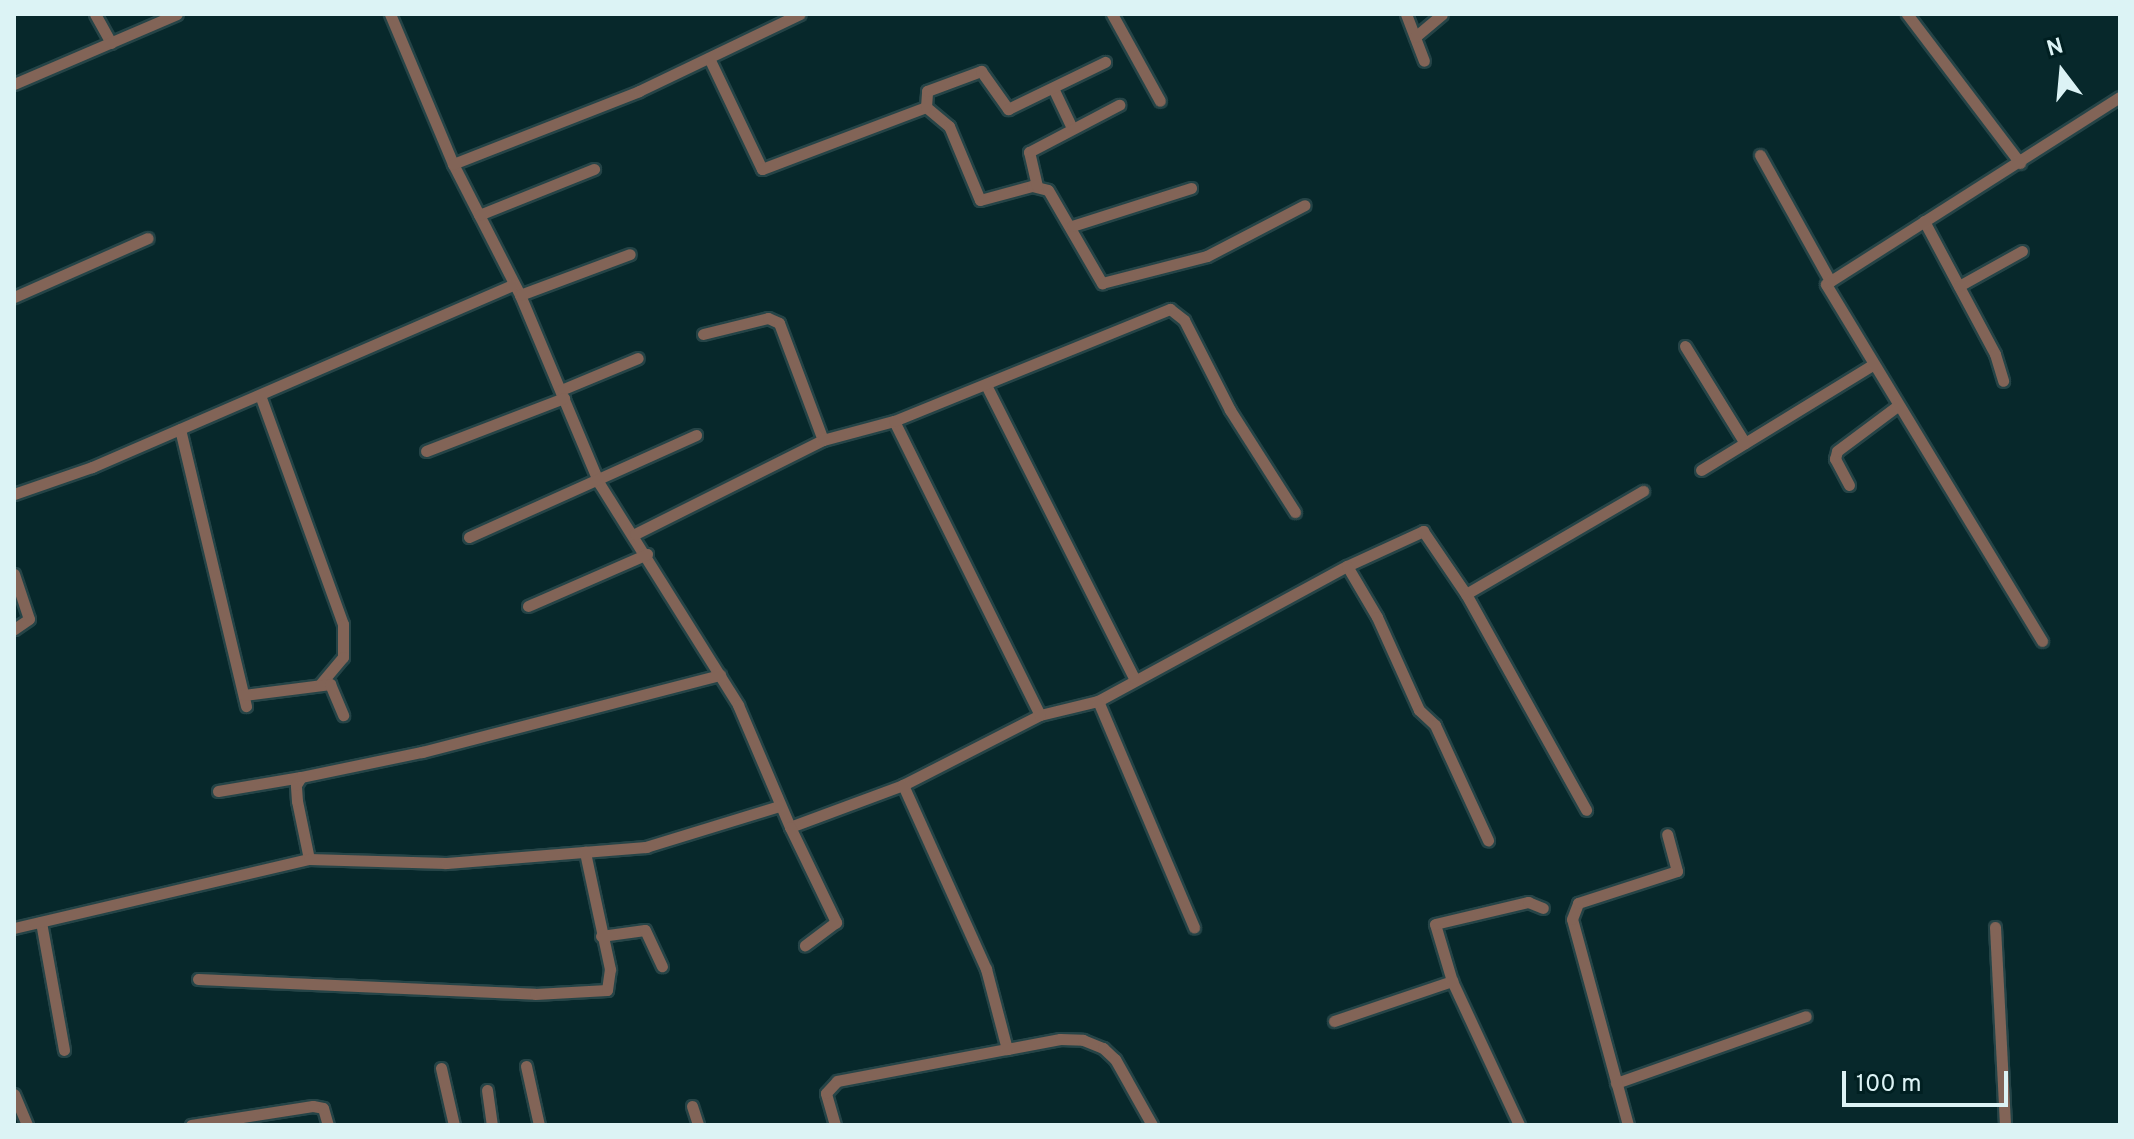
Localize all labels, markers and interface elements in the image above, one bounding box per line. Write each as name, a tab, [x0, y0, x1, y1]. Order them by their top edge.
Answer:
north arrow	[2022, 32, 2102, 112]
text: N	[2044, 33, 2067, 64]
scale bar	[1846, 1055, 2012, 1105]
text: 100 m	[1856, 1070, 1922, 1100]

